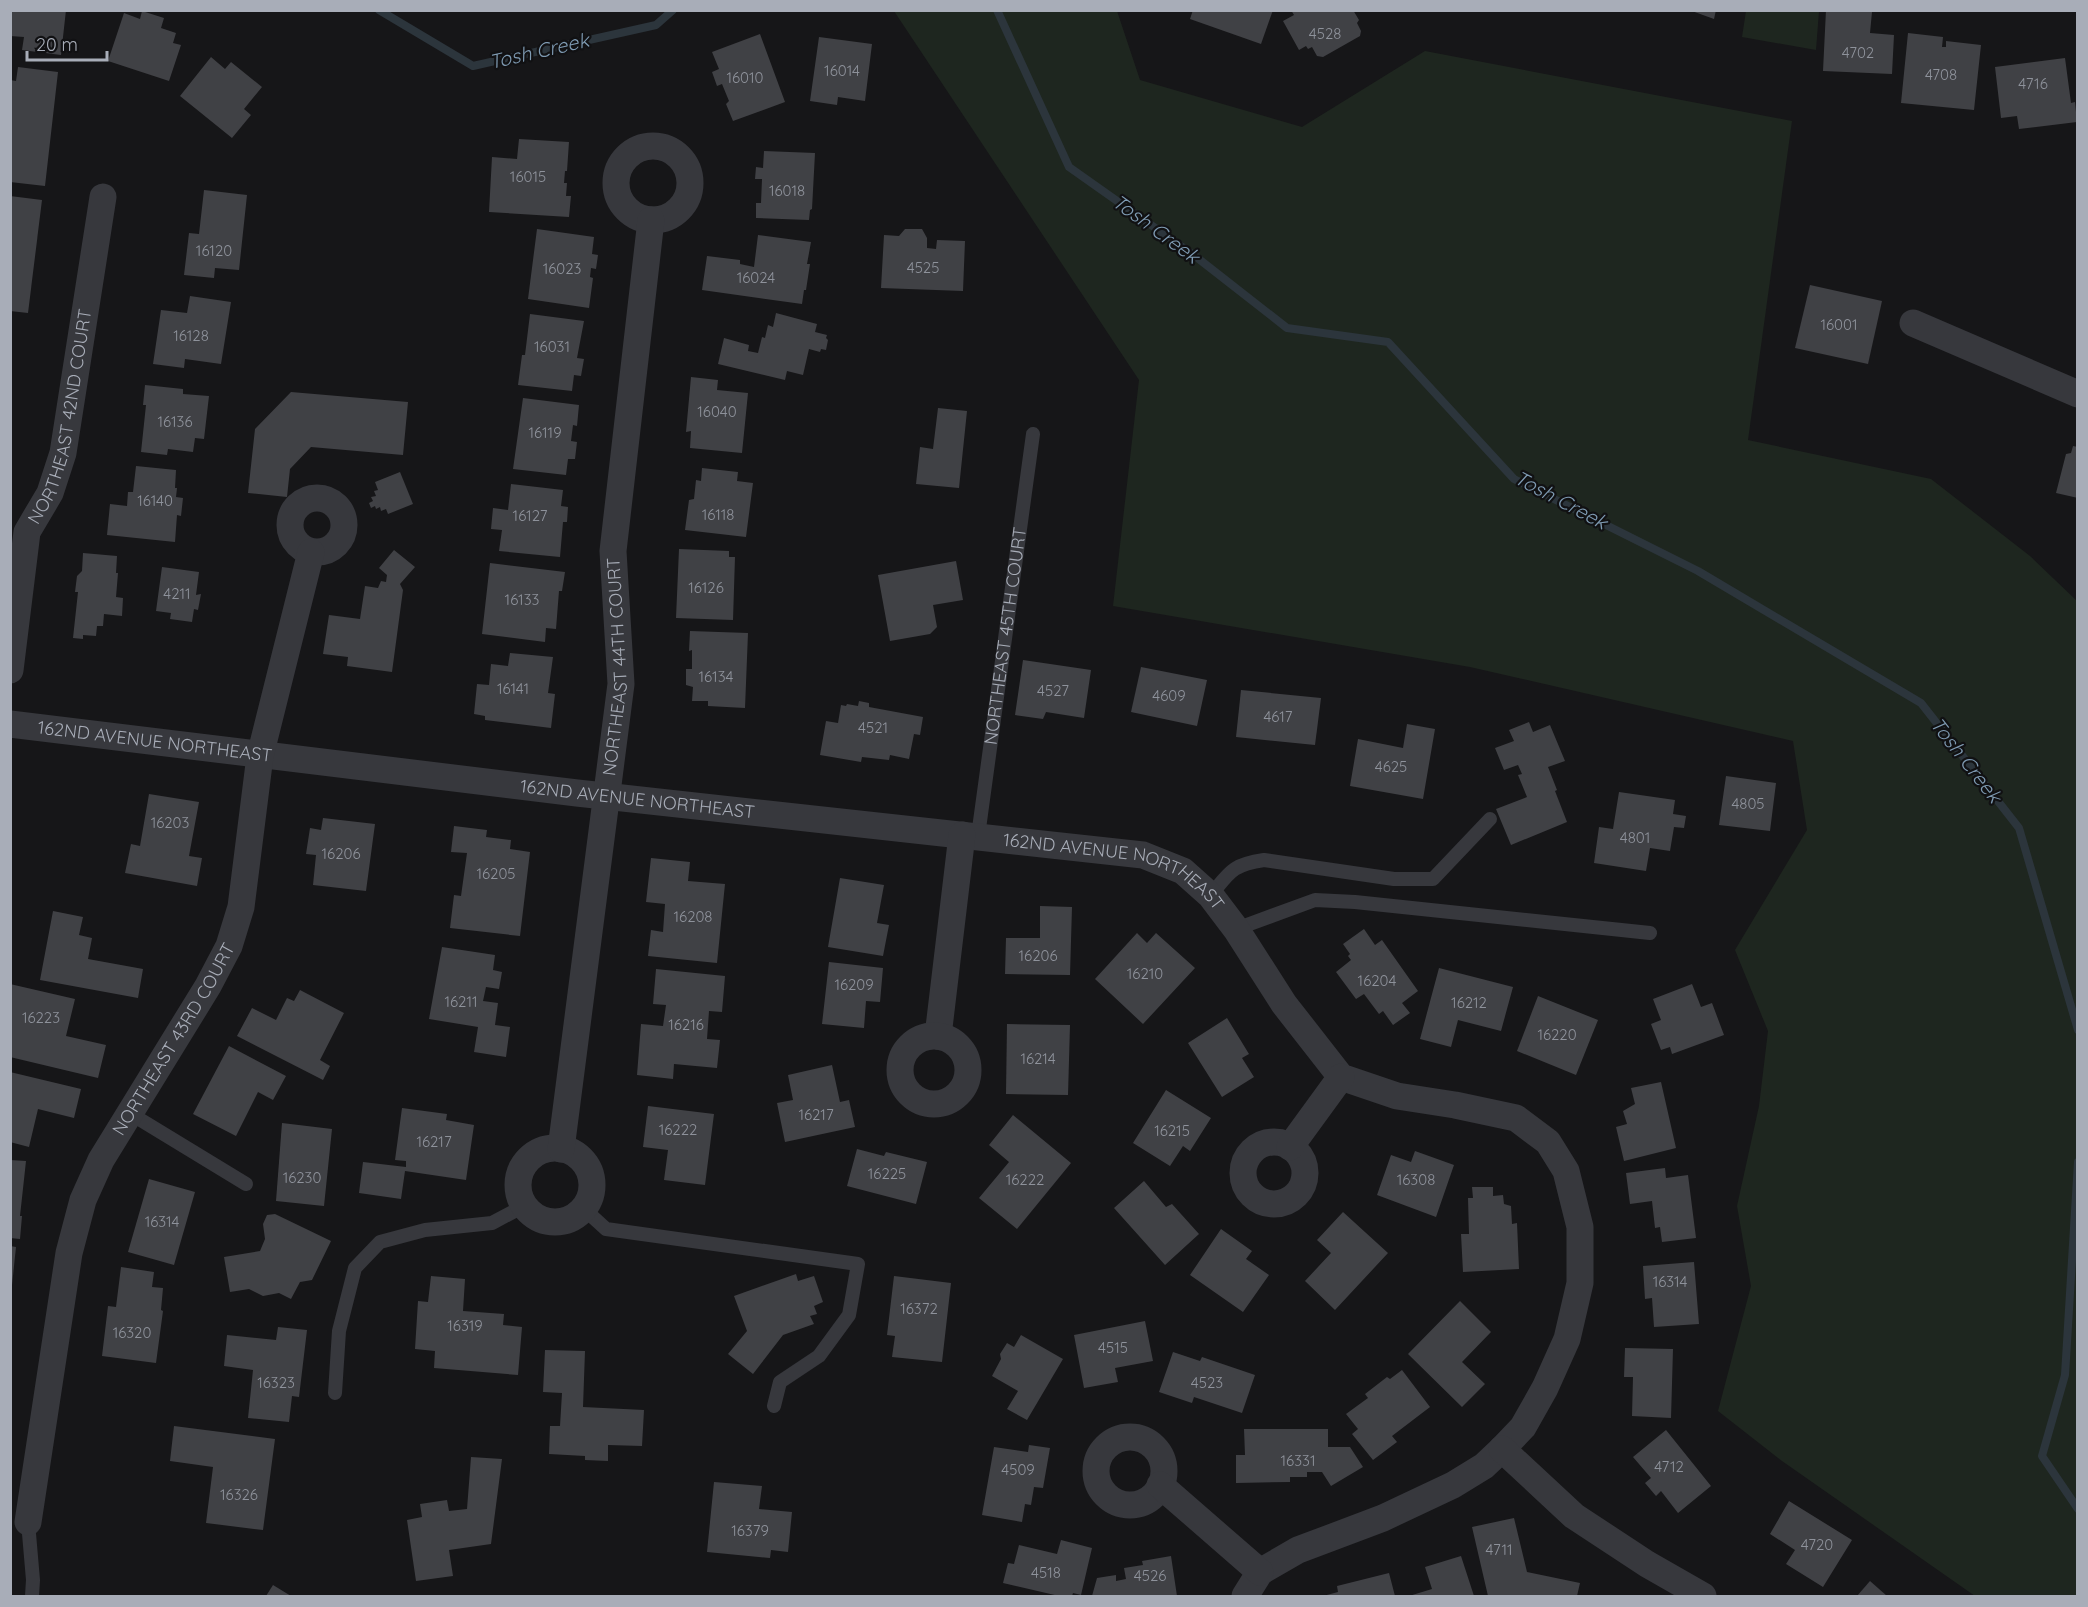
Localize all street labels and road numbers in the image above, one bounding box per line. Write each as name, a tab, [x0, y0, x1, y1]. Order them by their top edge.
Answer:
street label: NORTHEAST 42ND COURT	[22, 307, 96, 528]
street label: NORTHEAST 45TH COURT	[979, 525, 1031, 746]
street label: NORTHEAST 44TH COURT	[597, 557, 632, 777]
street label: 162ND AVENUE NORTHEAST	[36, 715, 274, 767]
street label: 162ND AVENUE NORTHEAST	[519, 774, 756, 823]
street label: 162ND AVENUE NORTHEAST	[1002, 828, 1230, 915]
street label: NORTHEAST 43RD COURT	[107, 939, 240, 1139]

